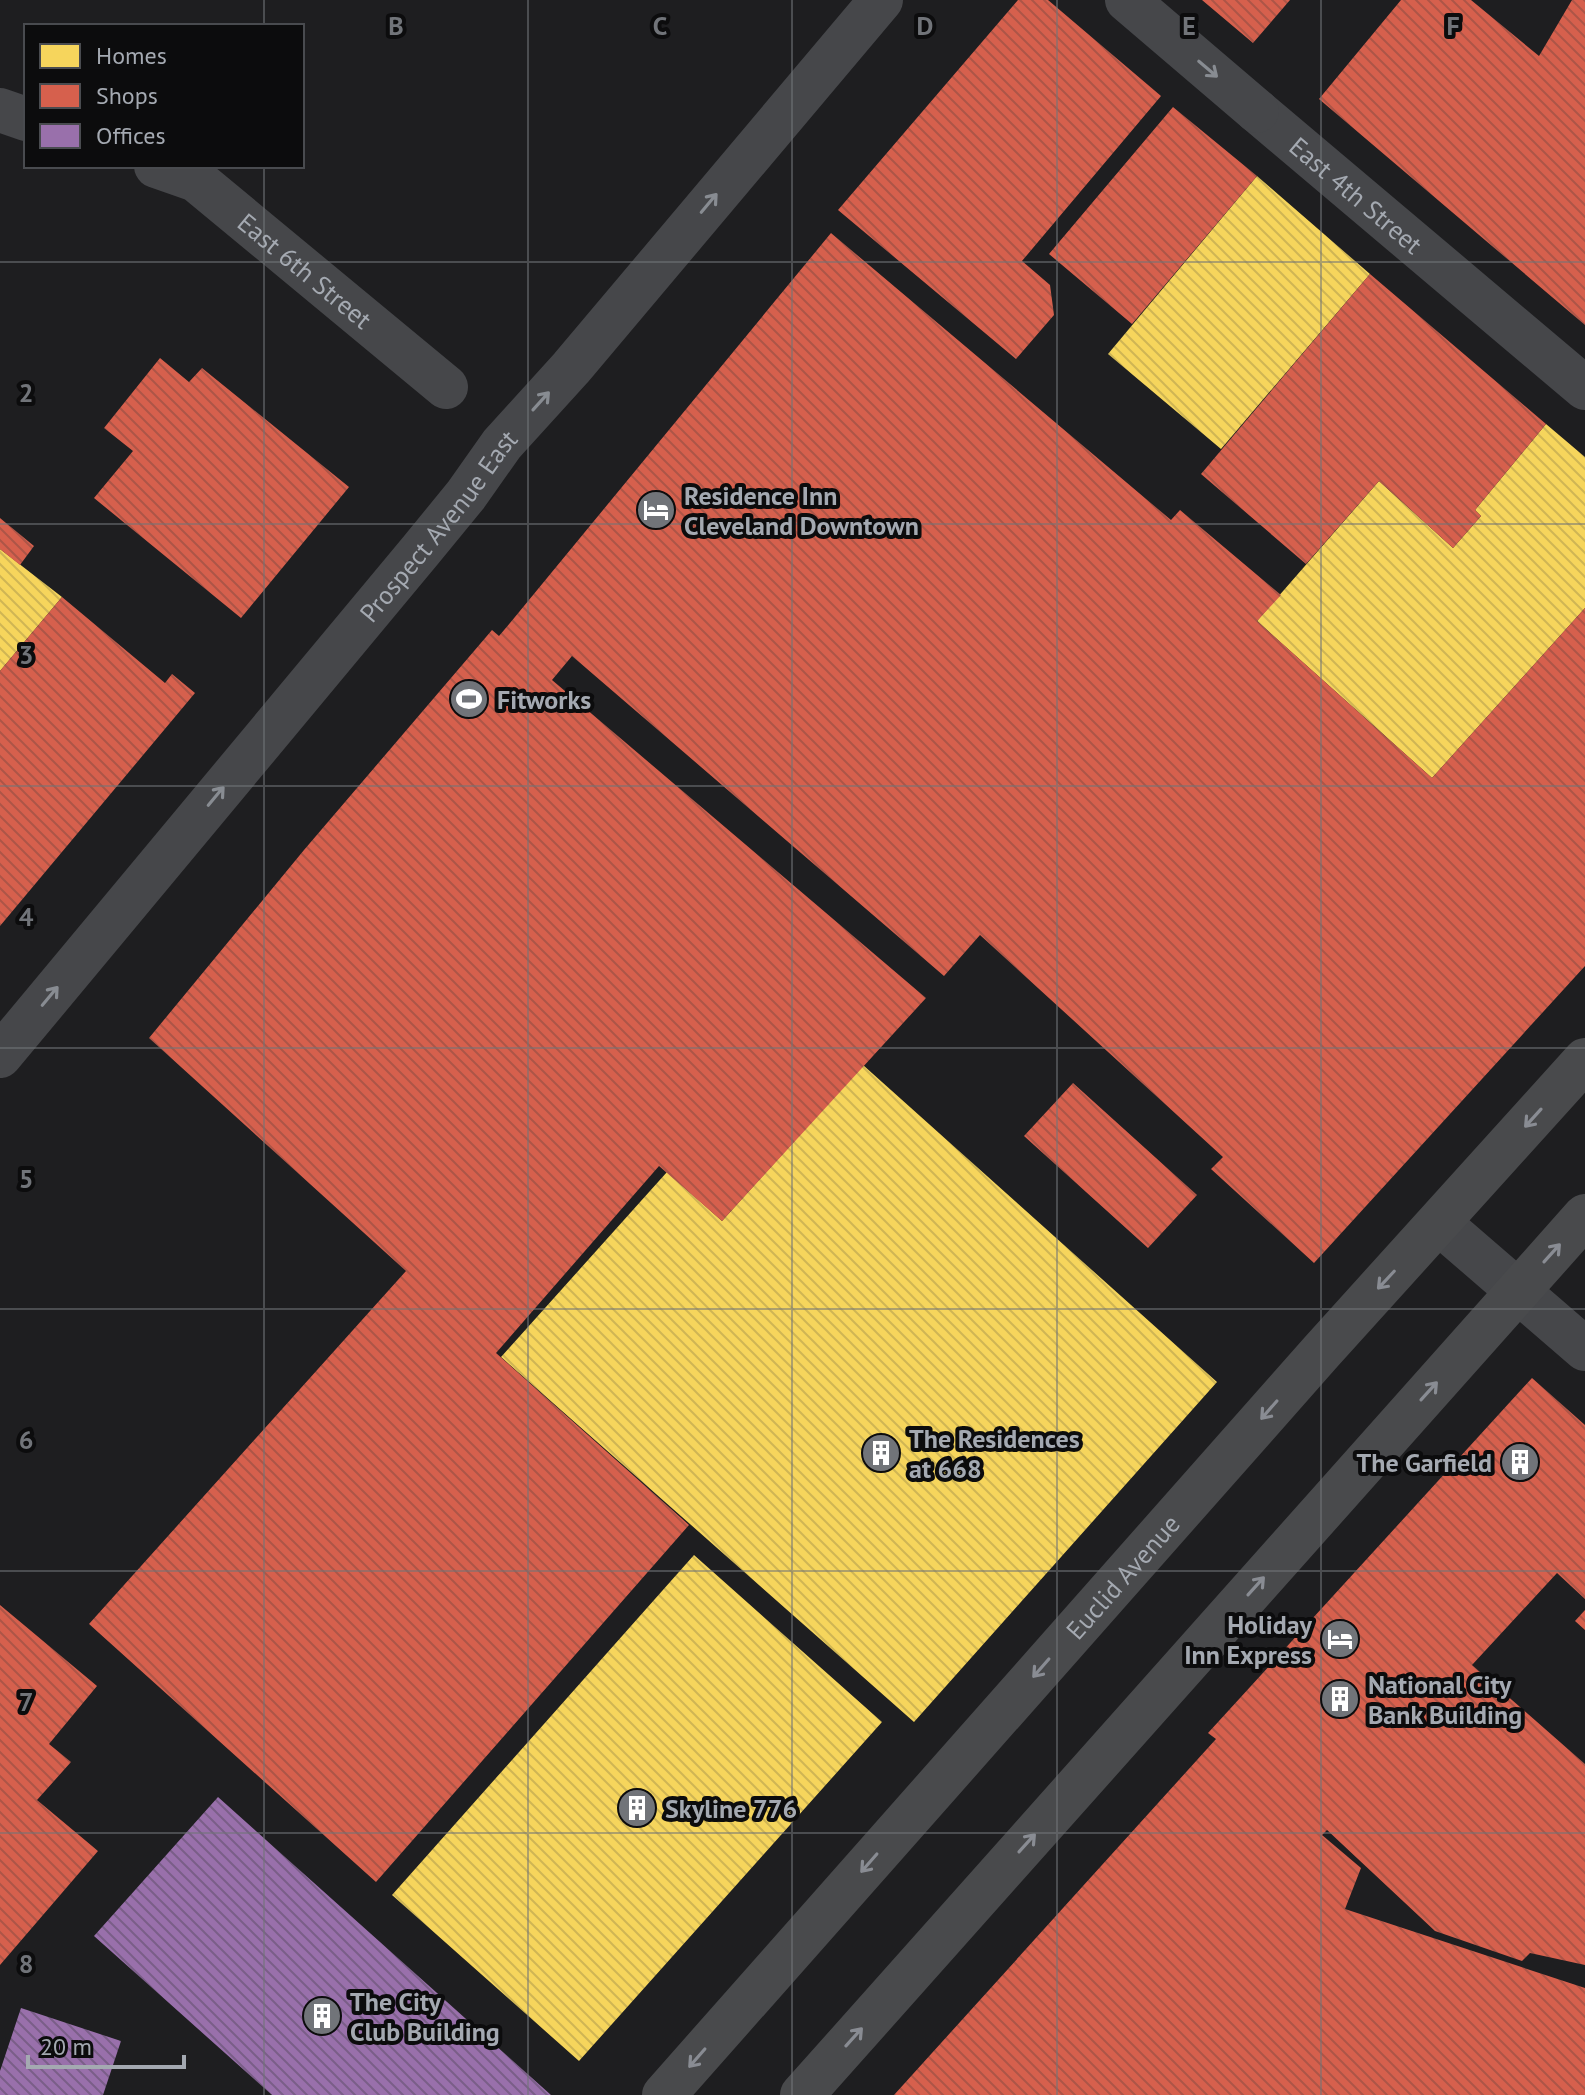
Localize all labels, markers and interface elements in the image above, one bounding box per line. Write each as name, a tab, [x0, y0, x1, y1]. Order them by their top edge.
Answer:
text: B	[388, 9, 404, 42]
text: C	[653, 9, 667, 42]
text: D	[917, 9, 933, 42]
text: E	[1182, 9, 1196, 42]
text: F	[1446, 9, 1460, 42]
legend	[24, 24, 304, 168]
text: Homes	[96, 40, 167, 71]
one-way arrow	[1198, 60, 1218, 78]
text: Shops	[96, 80, 158, 111]
text: Offices	[96, 120, 166, 151]
street label: East 4th Street	[1283, 129, 1430, 261]
one-way arrow	[700, 193, 718, 214]
street label: East 6th Street	[231, 205, 379, 336]
text: 2	[19, 376, 33, 409]
one-way arrow	[531, 391, 550, 412]
street label: Prospect Avenue East	[352, 422, 524, 628]
place label: Residence Inn Cleveland Downtown	[684, 479, 919, 542]
hotel icon: Residence Inn Cleveland Downtown	[635, 489, 677, 531]
text: 3	[19, 638, 33, 671]
sports icon: Fitworks	[448, 678, 490, 720]
place label: Fitworks	[497, 683, 591, 716]
one-way arrow	[207, 786, 225, 807]
text: 4	[19, 900, 34, 933]
one-way arrow	[41, 986, 59, 1007]
one-way arrow	[1524, 1107, 1543, 1128]
text: 5	[19, 1162, 33, 1195]
one-way arrow	[1542, 1244, 1560, 1264]
one-way arrow	[1378, 1270, 1396, 1290]
one-way arrow	[1419, 1382, 1437, 1402]
one-way arrow	[1260, 1400, 1278, 1420]
place label: The Residences at 668	[909, 1422, 1080, 1485]
text: 6	[19, 1423, 33, 1456]
building icon: The Residences at 668	[860, 1432, 902, 1474]
building icon: The Garfield	[1499, 1441, 1541, 1483]
place label: The Garfield	[1357, 1446, 1492, 1479]
street label: Euclid Avenue	[1058, 1507, 1186, 1646]
one-way arrow	[1246, 1576, 1264, 1596]
place label: Holiday Inn Express	[1184, 1608, 1313, 1671]
hotel icon: Holiday Inn Express	[1319, 1618, 1361, 1660]
one-way arrow	[1033, 1658, 1051, 1678]
place label: National City Bank Building	[1368, 1668, 1522, 1731]
building icon: National City Bank Building	[1319, 1678, 1361, 1720]
text: 7	[19, 1685, 33, 1718]
building icon: Skyline 776	[616, 1787, 658, 1829]
place label: Skyline 776	[665, 1792, 797, 1825]
one-way arrow	[1018, 1833, 1036, 1853]
one-way arrow	[860, 1852, 878, 1872]
text: 8	[19, 1947, 33, 1980]
place label: The City Club Building	[350, 1985, 500, 2048]
building icon: The City Club Building	[301, 1995, 343, 2037]
scale bar	[28, 2019, 184, 2069]
one-way arrow	[845, 2027, 863, 2047]
text: 20 m	[40, 2031, 92, 2062]
one-way arrow	[688, 2047, 706, 2067]

